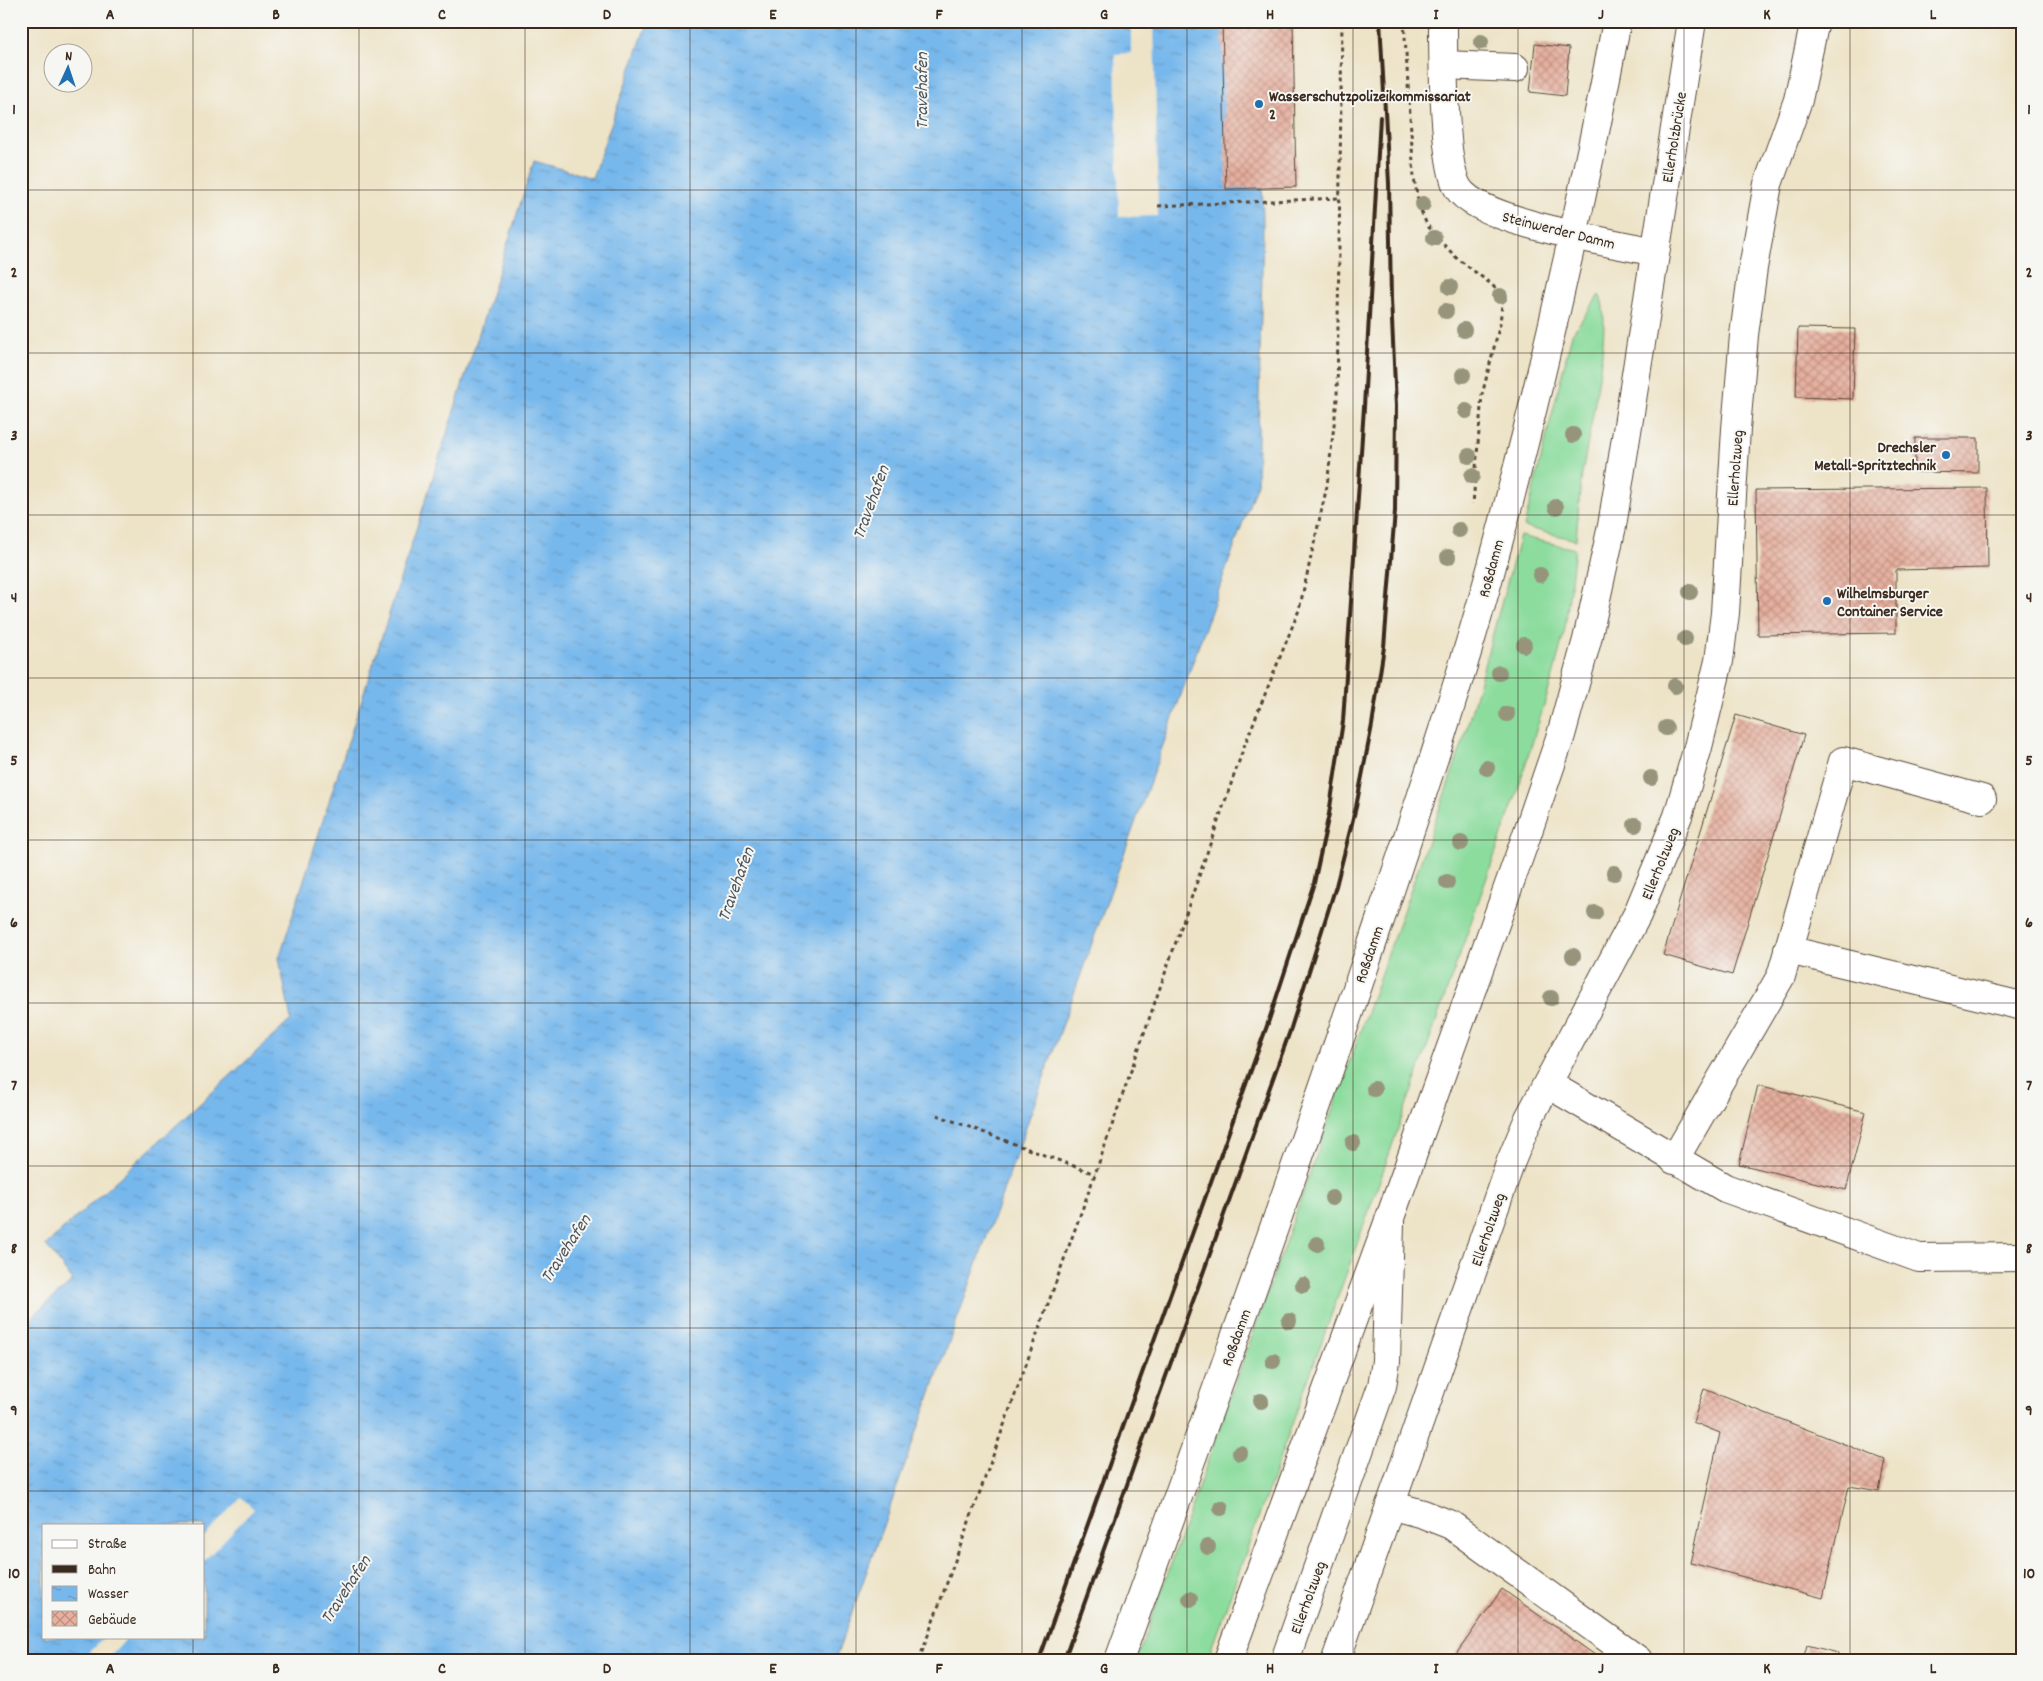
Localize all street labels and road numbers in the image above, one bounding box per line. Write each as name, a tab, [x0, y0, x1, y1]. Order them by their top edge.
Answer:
street label: Ellerholzbrücke	[1657, 90, 1694, 185]
street label: Steinwerder Damm	[1500, 206, 1617, 257]
street label: Ellerholzweg	[1722, 429, 1751, 507]
street label: Roßdamm	[1474, 537, 1511, 600]
street label: Ellerholzweg	[1636, 824, 1686, 904]
street label: Roßdamm	[1350, 923, 1391, 987]
street label: Ellerholzweg	[1466, 1190, 1513, 1270]
street label: Roßdamm	[1216, 1306, 1258, 1370]
street label: Ellerholzweg	[1285, 1558, 1333, 1638]

